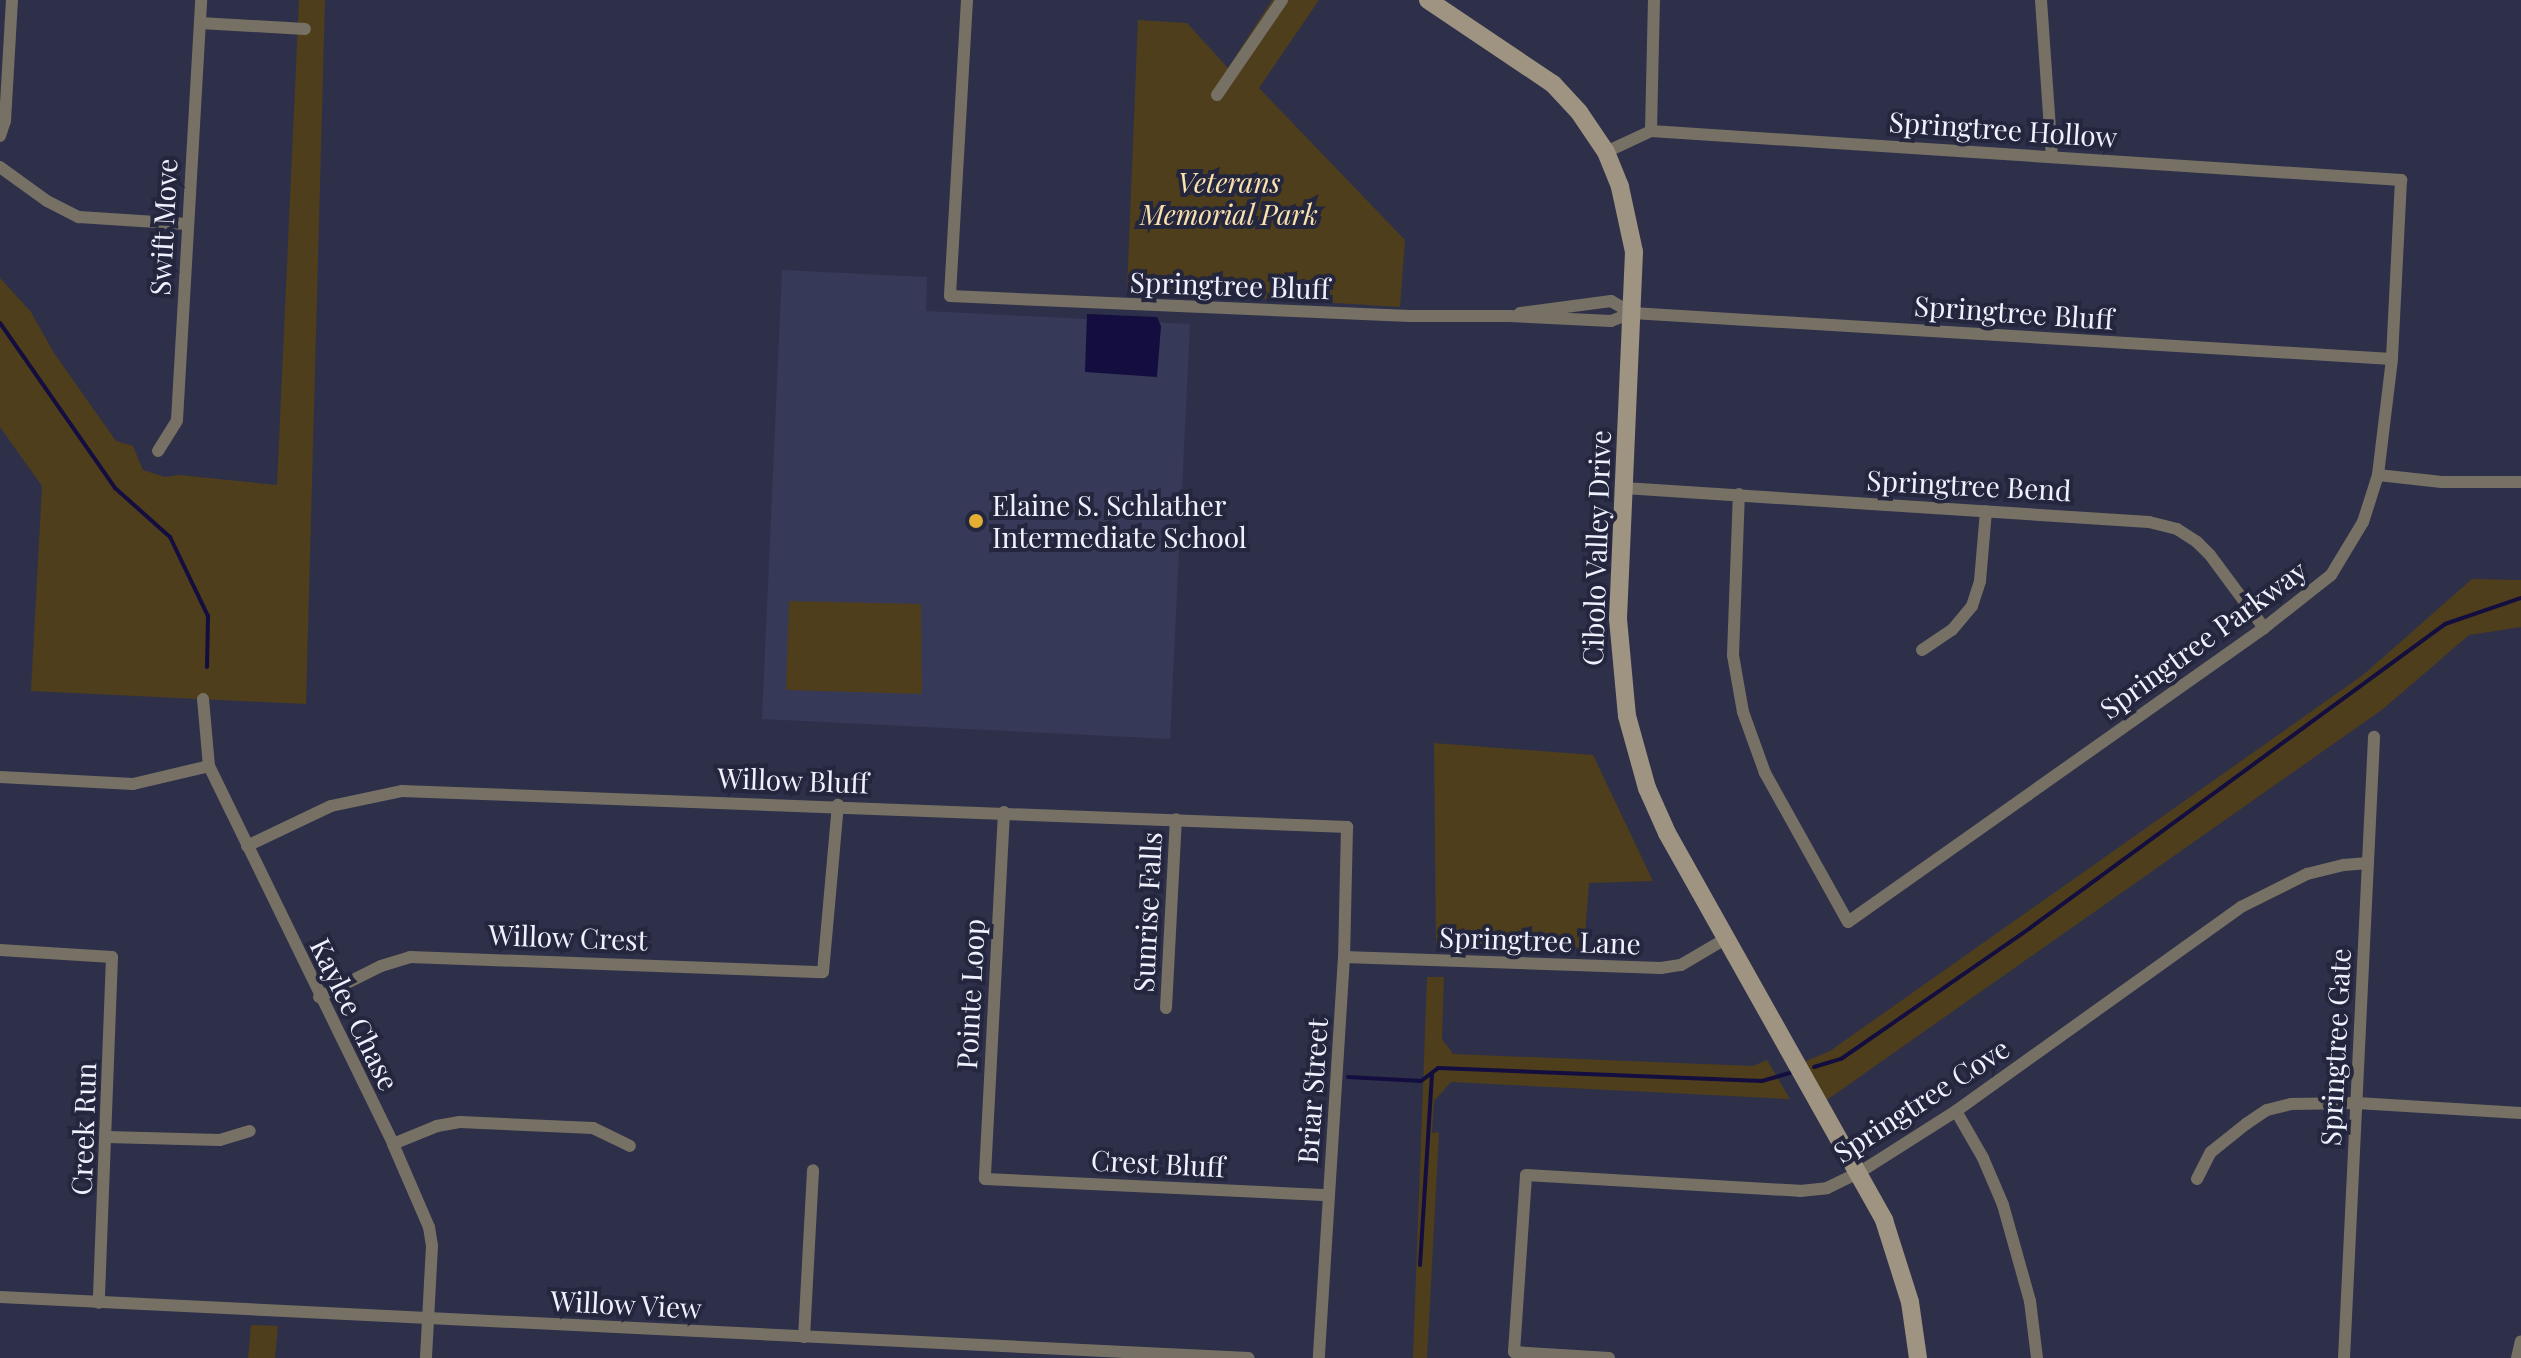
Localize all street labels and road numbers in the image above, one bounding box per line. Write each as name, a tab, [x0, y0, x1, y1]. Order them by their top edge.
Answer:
street label: Springtree Hollow	[1888, 104, 2118, 154]
street label: Swift Move	[143, 157, 183, 297]
street label: Springtree Bluff	[1129, 265, 1331, 305]
street label: Springtree Bluff	[1913, 288, 2115, 336]
street label: Cibolo Valley Drive	[1575, 429, 1617, 667]
street label: Springtree Bend	[1866, 463, 2072, 507]
street label: Springtree Parkway	[2093, 553, 2313, 725]
street label: Willow Bluff	[716, 761, 870, 799]
street label: Sunrise Falls	[1126, 831, 1168, 993]
street label: Willow Crest	[487, 917, 649, 957]
street label: Pointe Loop	[949, 918, 991, 1070]
street label: Springtree Lane	[1439, 920, 1641, 960]
street label: Kaylee Chase	[304, 933, 406, 1095]
street label: Springtree Gate	[2313, 947, 2357, 1147]
street label: Briar Street	[1290, 1017, 1334, 1165]
street label: Springtree Cove	[1827, 1031, 2015, 1169]
street label: Creek Run	[64, 1062, 102, 1196]
street label: Crest Bluff	[1090, 1143, 1226, 1183]
street label: Willow View	[549, 1283, 703, 1325]

